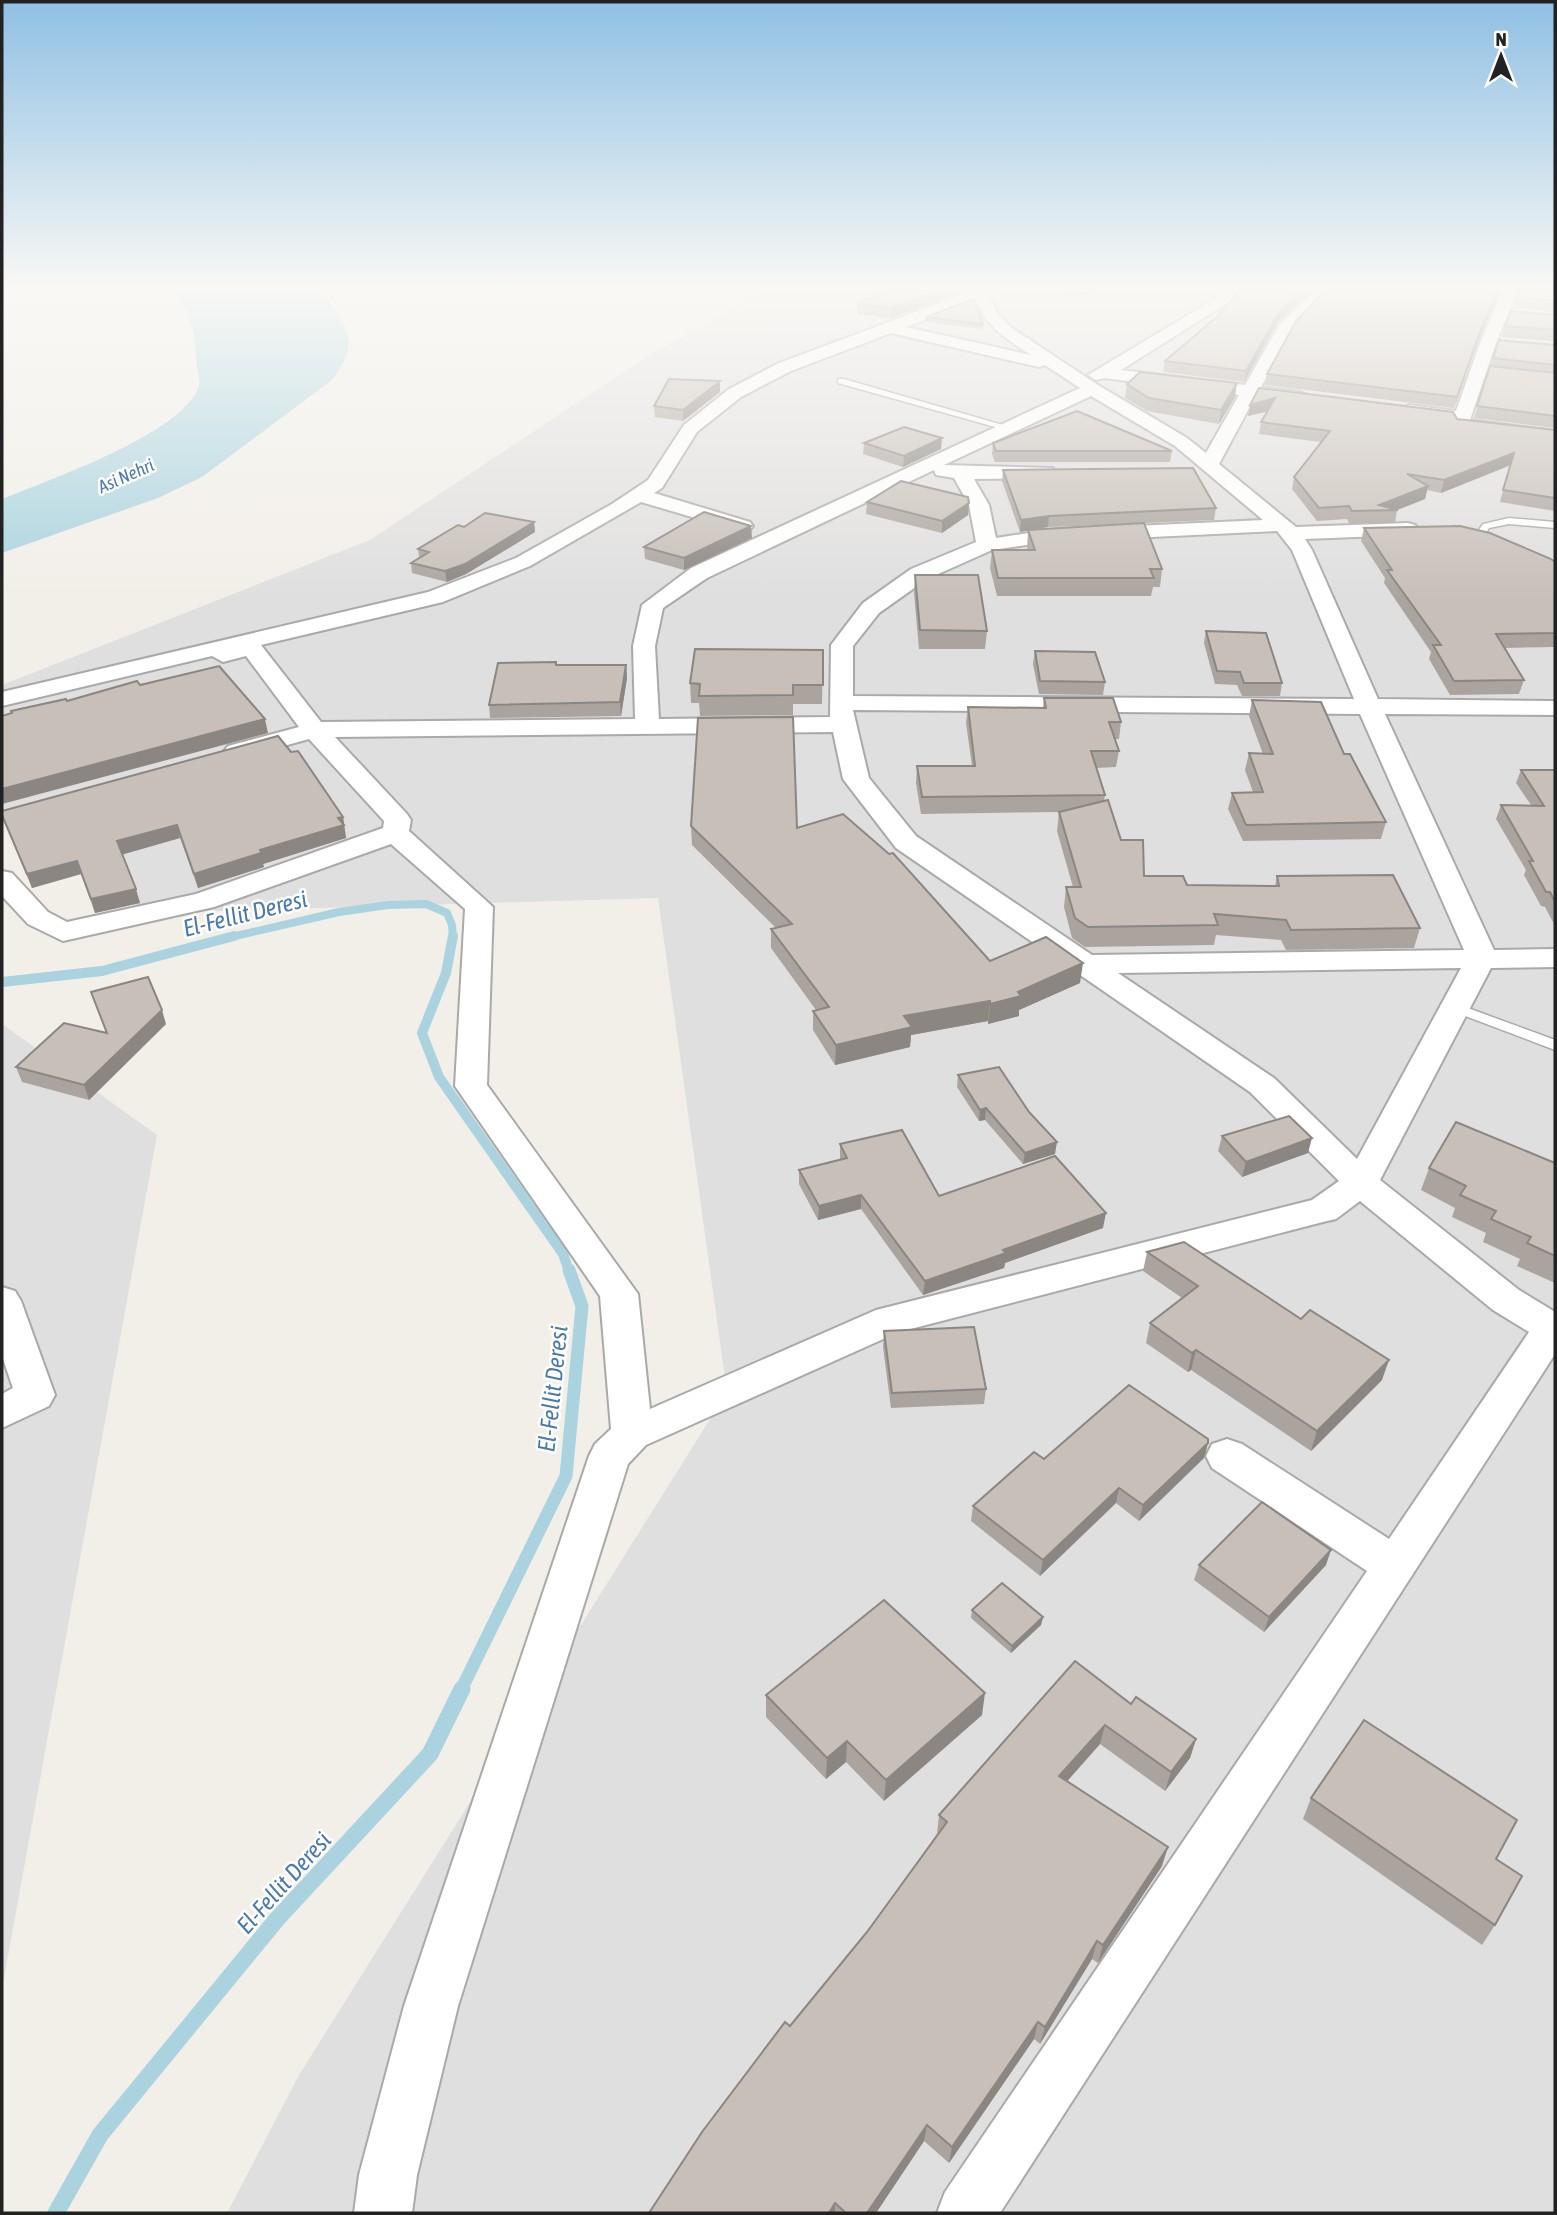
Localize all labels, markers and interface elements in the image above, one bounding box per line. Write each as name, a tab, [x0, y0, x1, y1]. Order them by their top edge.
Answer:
north arrow	[1466, 21, 1536, 91]
text: N	[1495, 28, 1507, 50]
water label: Asi Nehri	[94, 454, 157, 497]
water label: El-Fellit Deresi	[180, 885, 310, 942]
water label: El-Fellit Deresi	[532, 1325, 573, 1453]
water label: El-Fellit Deresi	[231, 1827, 336, 1939]

